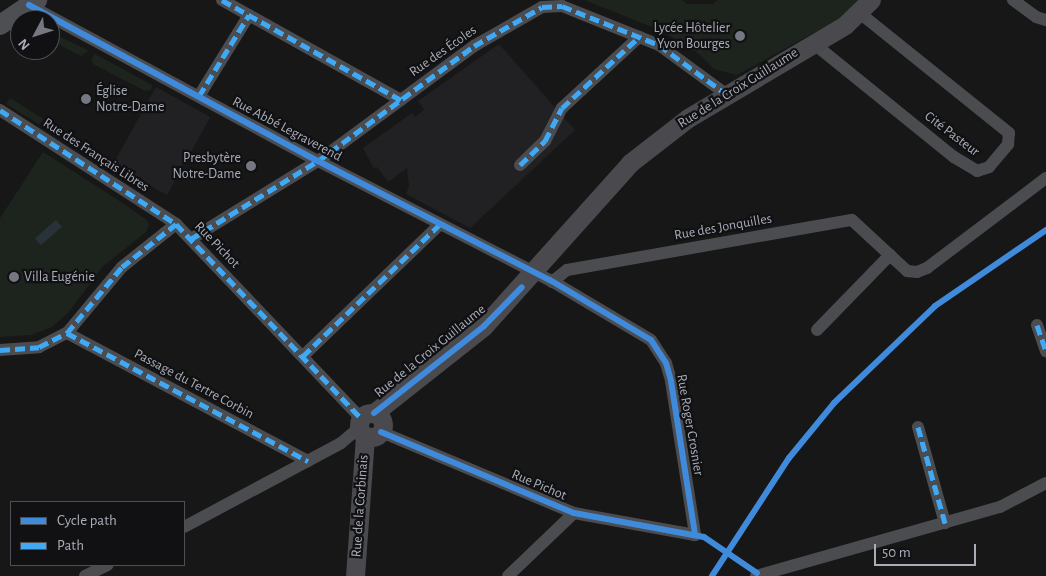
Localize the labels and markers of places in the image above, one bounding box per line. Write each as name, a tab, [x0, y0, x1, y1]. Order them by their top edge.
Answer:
place label: Lycée Hôtelier Yvon Bourges	[653, 20, 730, 52]
marker: Lycée Hôtelier Yvon Bourges	[734, 30, 746, 42]
place label: Église Notre-Dame	[96, 83, 164, 115]
marker: Église Notre-Dame	[80, 93, 92, 105]
place label: Presbytère Notre-Dame	[173, 150, 241, 182]
marker: Presbytère Notre-Dame	[245, 160, 257, 172]
place label: Villa Eugénie	[24, 269, 95, 285]
marker: Villa Eugénie	[8, 271, 20, 283]

